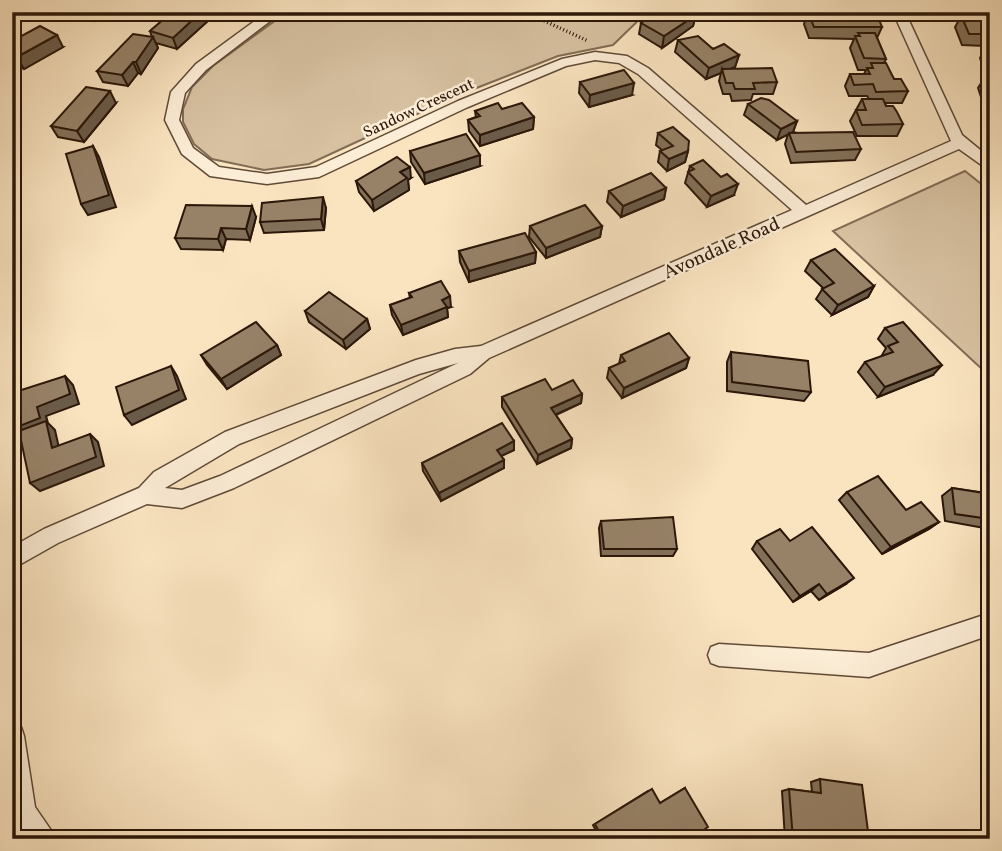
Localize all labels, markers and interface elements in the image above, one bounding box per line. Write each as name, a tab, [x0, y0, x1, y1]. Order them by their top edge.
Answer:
street label: Sandow Crescent	[360, 73, 478, 144]
street label: Avondale Road	[659, 212, 784, 286]

